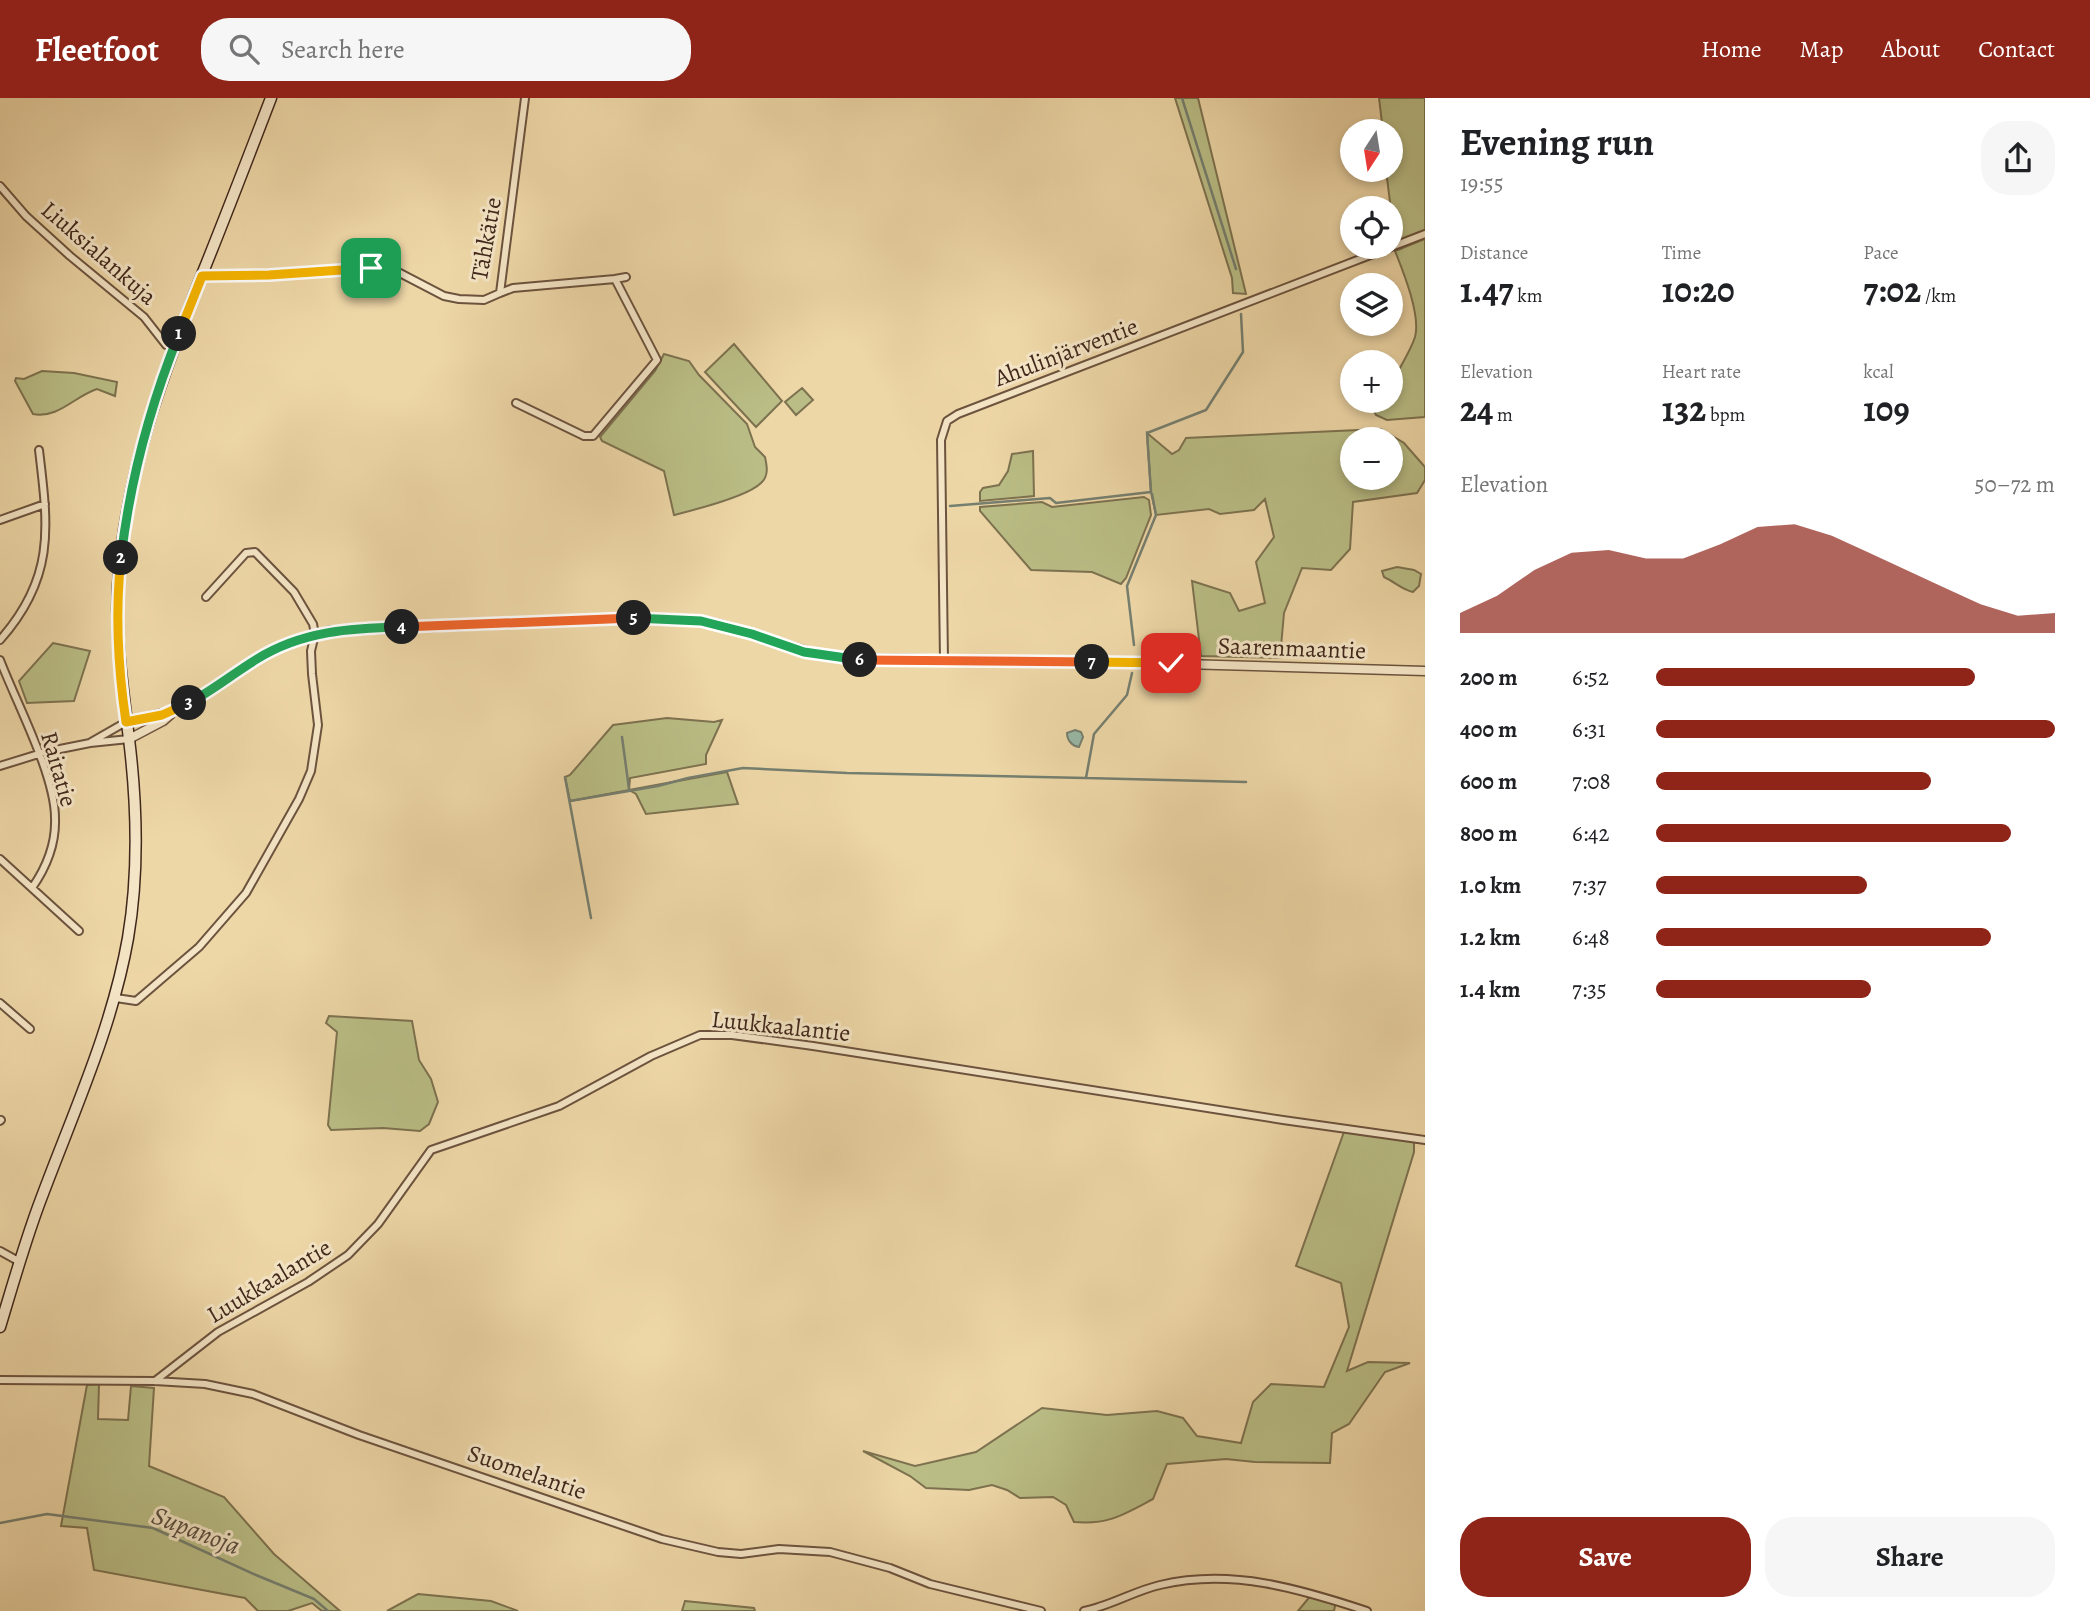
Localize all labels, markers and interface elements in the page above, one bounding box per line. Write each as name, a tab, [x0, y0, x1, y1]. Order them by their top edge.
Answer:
search box	[201, 18, 691, 81]
text: Fleetfoot	[35, 27, 159, 72]
icon: search	[225, 30, 263, 68]
text: Search here	[281, 32, 405, 67]
text: Home	[1701, 33, 1762, 65]
text: Map	[1800, 33, 1844, 65]
text: About	[1882, 33, 1940, 65]
text: Contact	[1978, 33, 2055, 65]
text: Evening run	[1460, 116, 1654, 168]
north arrow	[1340, 119, 1404, 182]
map controls	[1340, 119, 1403, 490]
button: share	[1981, 121, 2055, 195]
text: 19:55	[1460, 168, 1504, 199]
street label: Liuksialankuja	[34, 194, 164, 313]
street label: Tähkätie	[463, 195, 509, 283]
button: locate	[1340, 196, 1403, 259]
pin	[341, 238, 401, 298]
text: Distance	[1460, 240, 1528, 266]
text: Time	[1662, 240, 1701, 266]
text: Pace	[1863, 240, 1899, 266]
icon: arrive	[352, 249, 390, 287]
text: 1.47	[1460, 266, 1514, 314]
text: 10:20	[1662, 266, 1735, 314]
text: 7:02	[1863, 266, 1921, 314]
button: layers	[1340, 273, 1403, 336]
text: km	[1514, 283, 1543, 309]
text: /km	[1921, 283, 1956, 309]
street label: Ahulinjärventie	[989, 310, 1142, 394]
pin: 1	[162, 316, 196, 352]
text: 1	[175, 320, 182, 346]
button: +	[1340, 350, 1403, 413]
text: Elevation	[1460, 359, 1533, 385]
text: Heart rate	[1662, 359, 1741, 385]
text: kcal	[1863, 359, 1894, 385]
text: 24	[1460, 385, 1493, 433]
text: 132	[1662, 385, 1706, 433]
text: 109	[1863, 385, 1910, 433]
text: m	[1493, 402, 1513, 428]
text: bpm	[1706, 402, 1745, 428]
button: −	[1340, 427, 1403, 490]
text: Elevation	[1460, 469, 1548, 500]
text: 50–72 m	[1975, 469, 2055, 500]
pin: 2	[104, 540, 138, 575]
text: 2	[116, 544, 125, 570]
pin: 5	[616, 601, 652, 636]
text: 5	[629, 604, 638, 630]
pin: 4	[384, 610, 420, 644]
text: 4	[397, 613, 406, 639]
street label: Saarenmaantie	[1217, 629, 1367, 667]
pin	[1141, 633, 1201, 693]
pin: 6	[842, 642, 878, 678]
pin: 7	[1074, 644, 1110, 680]
icon: check	[1152, 644, 1190, 682]
text: 6	[855, 646, 864, 672]
text: 7	[1087, 648, 1096, 674]
text: 200 m	[1460, 662, 1518, 693]
text: 6:52	[1572, 662, 1609, 693]
pin: 3	[172, 686, 206, 720]
text: 3	[184, 689, 193, 715]
text: 400 m	[1460, 714, 1517, 745]
text: 6:31	[1572, 714, 1606, 745]
street label: Raitatie	[33, 728, 85, 810]
text: 600 m	[1460, 766, 1517, 797]
text: 7:08	[1572, 766, 1611, 797]
text: 800 m	[1460, 818, 1517, 849]
text: 6:42	[1572, 818, 1609, 849]
text: 1.0 km	[1460, 870, 1521, 901]
text: 7:37	[1572, 870, 1606, 901]
text: 1.2 km	[1460, 922, 1521, 953]
text: 6:48	[1572, 922, 1610, 953]
text: 1.4 km	[1460, 974, 1521, 1005]
text: 7:35	[1572, 974, 1607, 1005]
street label: Luukkaalantie	[710, 1003, 852, 1049]
street label: Luukkaalantie	[201, 1231, 337, 1331]
street label: Suomelantie	[463, 1437, 591, 1507]
water label: Supanoja	[147, 1498, 245, 1563]
button: Save	[1460, 1517, 1751, 1597]
button: Share	[1765, 1517, 2055, 1597]

